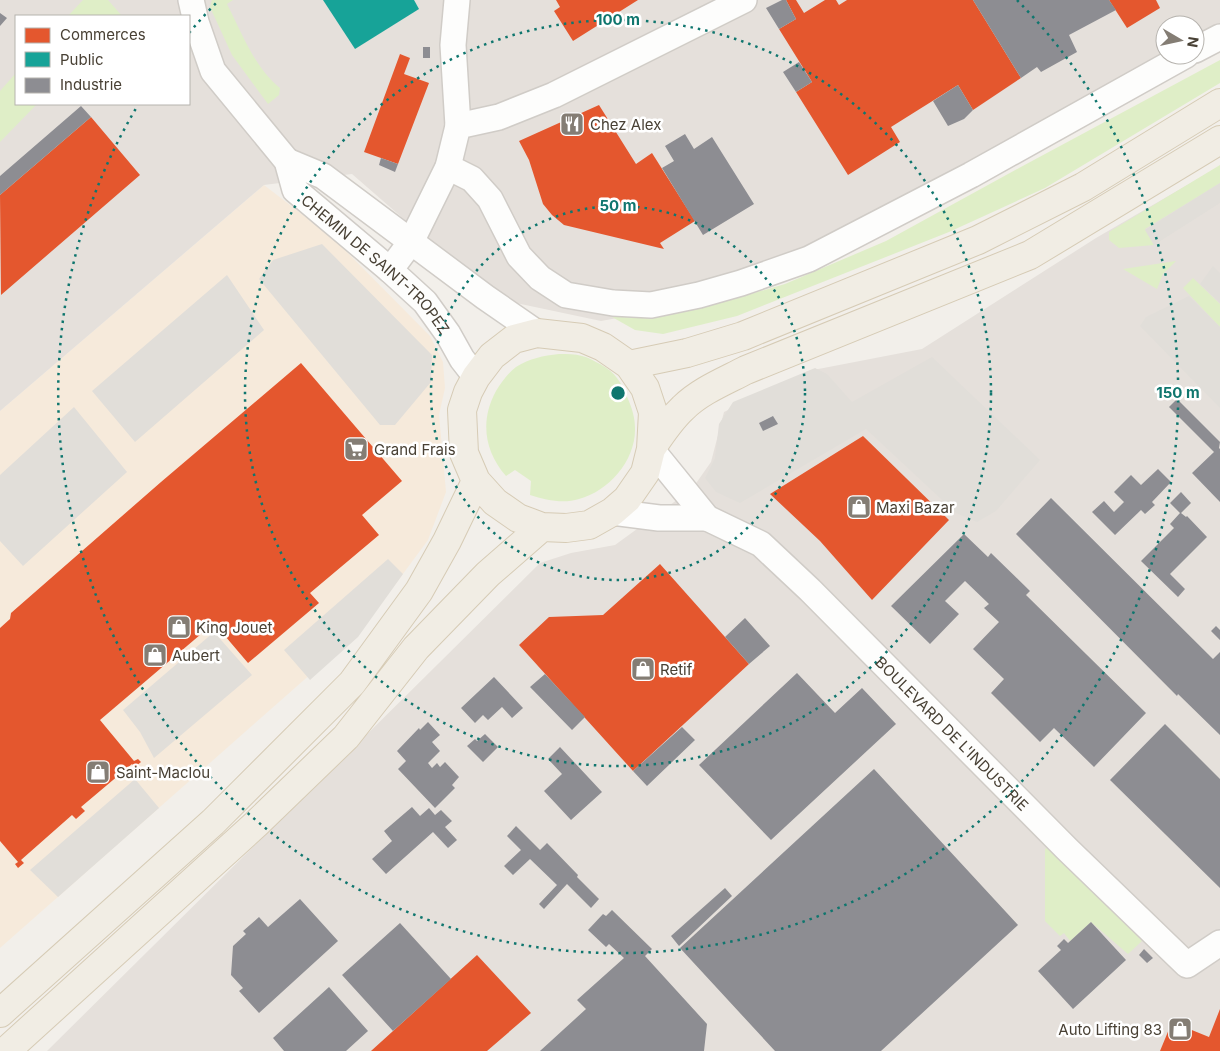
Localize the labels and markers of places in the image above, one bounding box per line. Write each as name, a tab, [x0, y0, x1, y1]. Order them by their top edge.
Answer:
restaurant icon: Chez Alex	[559, 111, 585, 137]
place label: Chez Alex	[590, 115, 661, 134]
centre of rings	[609, 384, 627, 402]
supermarket icon: Grand Frais	[343, 436, 369, 462]
place label: Grand Frais	[374, 440, 456, 459]
shop icon: Maxi Bazar	[846, 494, 872, 520]
place label: Maxi Bazar	[876, 498, 955, 517]
shop icon: King Jouet	[166, 614, 192, 640]
place label: King Jouet	[196, 618, 272, 637]
shop icon: Aubert	[142, 642, 168, 668]
place label: Aubert	[172, 646, 220, 665]
shop icon: Retif	[630, 656, 656, 682]
place label: Retif	[660, 660, 693, 679]
shop icon: Saint-Maclou	[85, 759, 111, 785]
place label: Saint-Maclou	[116, 763, 210, 782]
shop icon: Auto Lifting 83	[1167, 1016, 1193, 1042]
place label: Auto Lifting 83	[1058, 1020, 1162, 1039]

